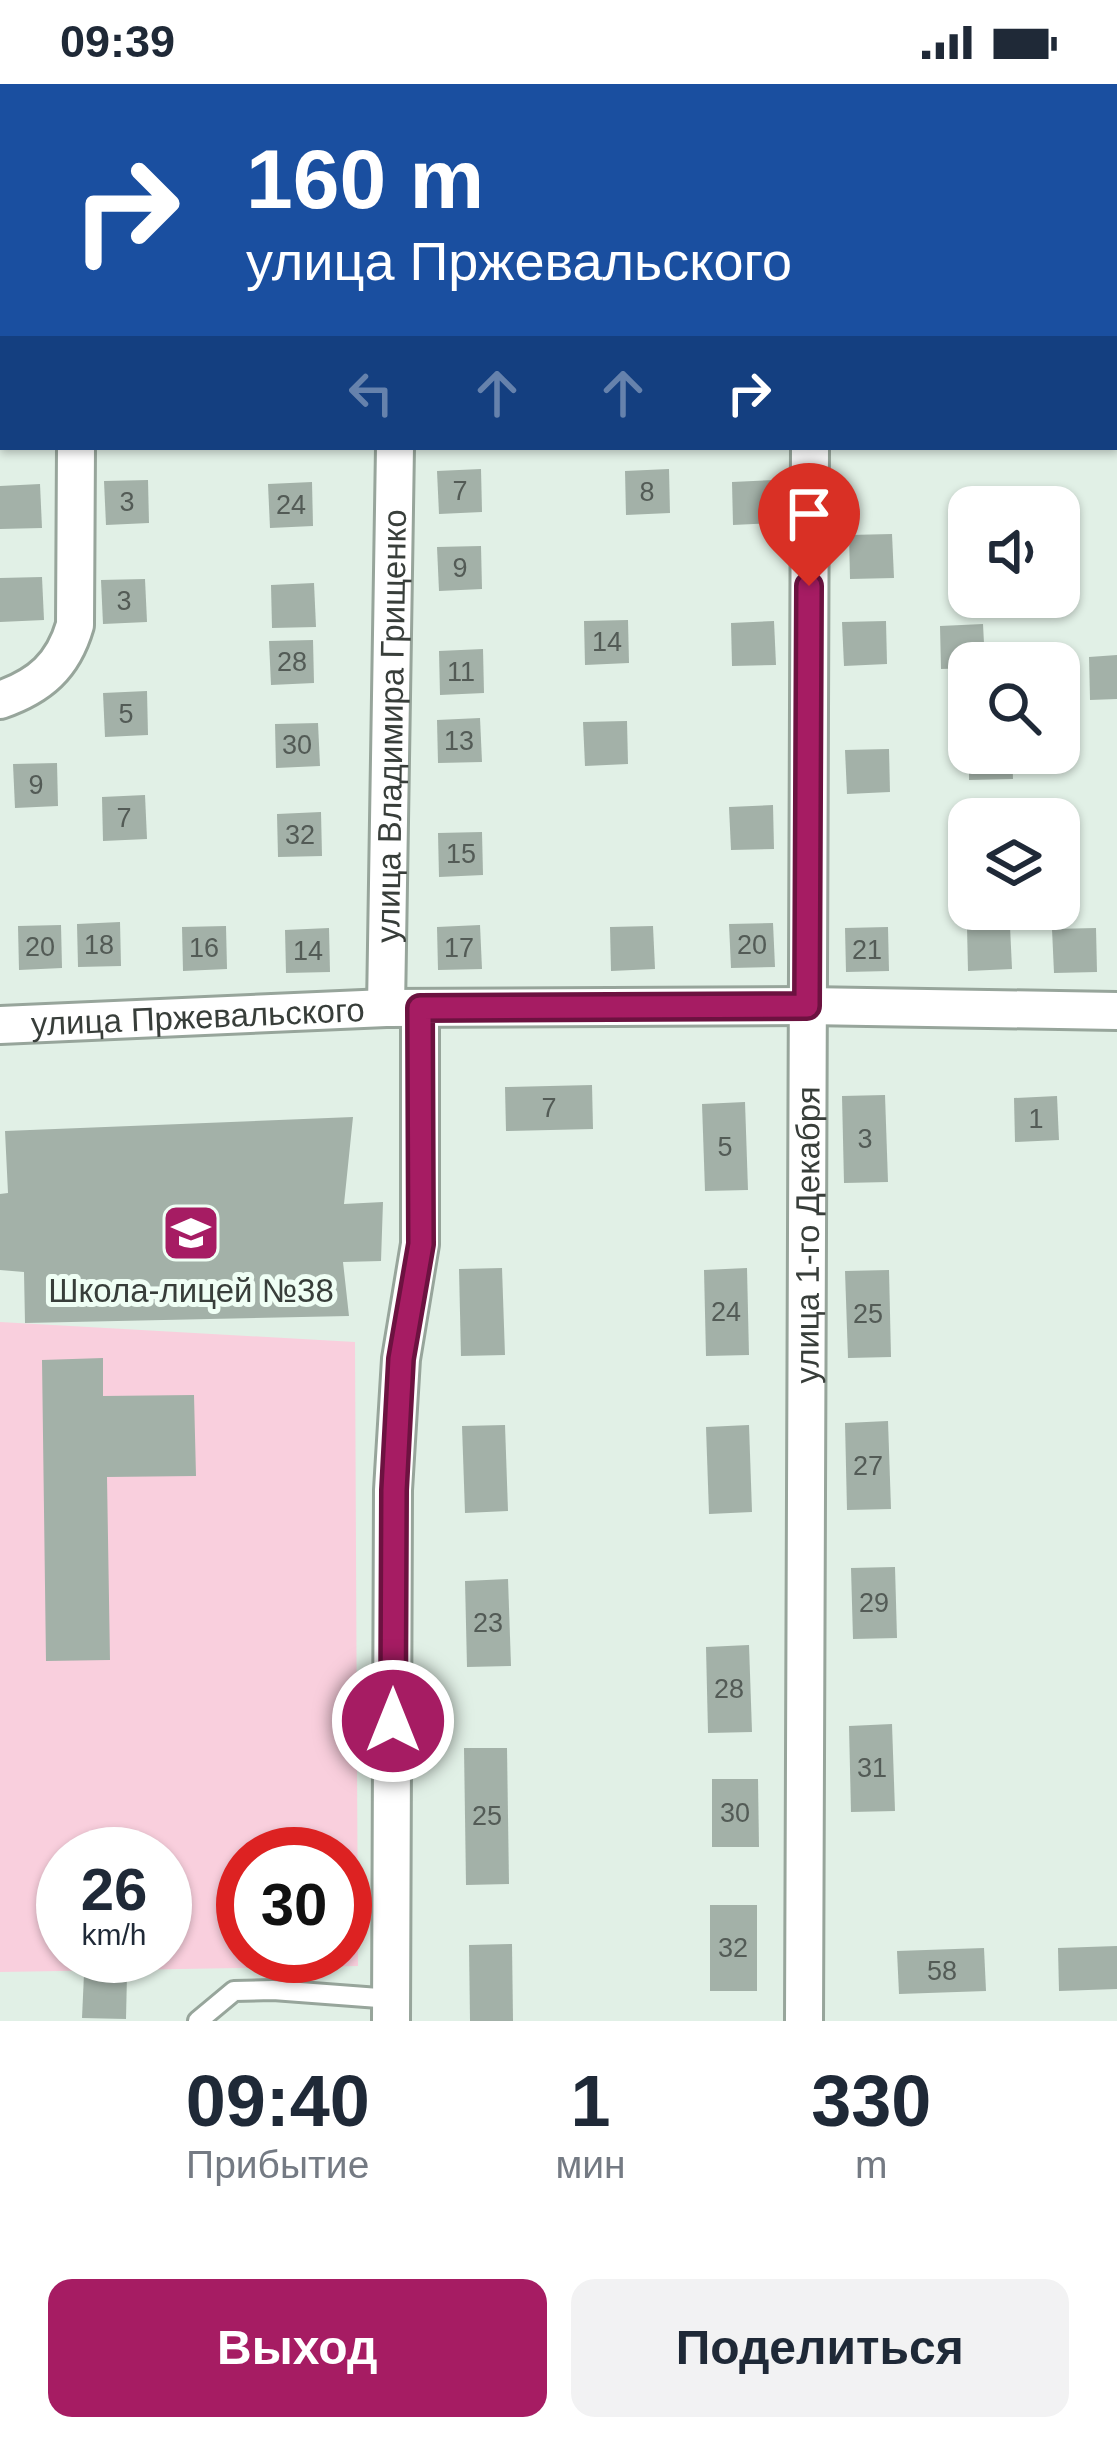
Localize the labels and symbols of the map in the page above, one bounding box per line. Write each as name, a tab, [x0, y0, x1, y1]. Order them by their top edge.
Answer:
pin	[758, 463, 860, 586]
house number: 7	[452, 476, 468, 506]
house number: 8	[639, 477, 655, 507]
house number: 3	[119, 487, 135, 517]
house number: 24	[276, 490, 306, 520]
street label: улица Владимира Грищенко	[369, 509, 412, 943]
house number: 9	[452, 553, 468, 583]
house number: 3	[116, 586, 132, 616]
house number: 14	[592, 627, 622, 657]
house number: 28	[277, 647, 307, 677]
house number: 11	[447, 657, 475, 687]
house number: 5	[118, 699, 134, 729]
house number: 13	[444, 726, 474, 756]
house number: 30	[282, 730, 312, 760]
house number: 9	[28, 770, 44, 800]
house number: 7	[116, 803, 132, 833]
house number: 32	[285, 820, 315, 850]
house number: 15	[446, 839, 476, 869]
house number: 18	[84, 930, 114, 960]
house number: 20	[737, 930, 767, 960]
house number: 20	[25, 932, 55, 962]
house number: 16	[189, 933, 219, 963]
house number: 17	[444, 933, 474, 963]
house number: 21	[852, 935, 882, 965]
house number: 14	[293, 936, 323, 966]
street label: улица Пржевальского	[30, 990, 365, 1042]
street label: улица 1-го Декабря	[788, 1086, 826, 1384]
house number: 7	[541, 1093, 557, 1123]
house number: 1	[1028, 1104, 1044, 1134]
house number: 3	[857, 1124, 873, 1154]
house number: 5	[717, 1132, 733, 1162]
school or university icon: Школа-лицей №38	[160, 1202, 222, 1264]
place label: Школа-лицей №38	[48, 1272, 334, 1309]
house number: 24	[711, 1297, 741, 1327]
house number: 25	[853, 1299, 883, 1329]
house number: 27	[853, 1451, 883, 1481]
house number: 29	[859, 1588, 889, 1618]
house number: 23	[473, 1608, 503, 1638]
position arrow	[330, 1658, 456, 1784]
house number: 28	[714, 1674, 744, 1704]
house number: 31	[857, 1753, 887, 1783]
house number: 30	[720, 1798, 750, 1828]
house number: 25	[472, 1801, 502, 1831]
speed limit sign: 30	[216, 1827, 372, 1983]
house number: 32	[718, 1933, 748, 1963]
house number: 58	[927, 1956, 957, 1986]

